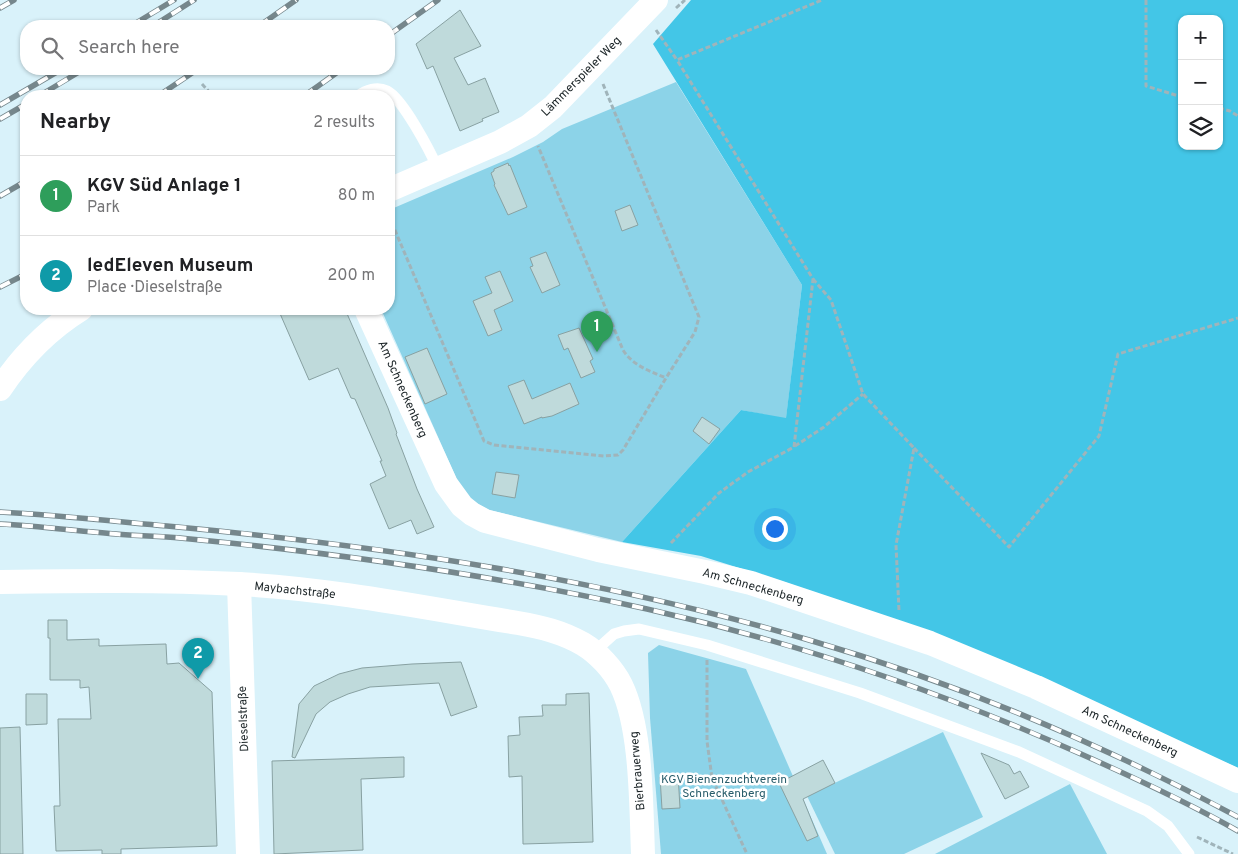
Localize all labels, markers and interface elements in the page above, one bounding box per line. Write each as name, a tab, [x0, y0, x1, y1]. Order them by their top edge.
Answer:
map controls	[1178, 15, 1223, 150]
button: +	[1178, 15, 1223, 60]
search box	[20, 20, 395, 75]
street label: Lämmerspieler Weg	[538, 33, 625, 120]
icon: search	[38, 34, 66, 62]
text: Search here	[78, 36, 180, 60]
button: −	[1178, 60, 1223, 105]
button: layers	[1178, 105, 1223, 150]
text: Nearby	[40, 109, 111, 136]
text: 2 results	[313, 113, 375, 133]
text: KGV Süd Anlage 1	[87, 174, 242, 198]
text: 1	[53, 186, 59, 206]
text: 80 m	[338, 186, 375, 206]
text: Park	[87, 198, 120, 218]
text: ledEleven Museum	[87, 254, 253, 278]
text: 2	[51, 266, 61, 286]
text: 200 m	[327, 266, 375, 286]
text: Place · Dieselstraße	[87, 278, 222, 298]
pin: 1	[581, 311, 613, 352]
street label: Am Schneckenberg	[374, 338, 431, 440]
your location	[762, 516, 788, 542]
street label: Am Schneckenberg	[700, 565, 805, 609]
street label: Maybachstraße	[254, 579, 336, 603]
pin: 2	[182, 638, 214, 679]
street label: Dieselstraße	[235, 686, 253, 752]
street label: Am Schneckenberg	[1079, 703, 1180, 761]
street label: Bierbrauerweg	[627, 731, 649, 811]
park label: KGV Bienenzuchtverein Schneckenberg	[661, 772, 787, 802]

